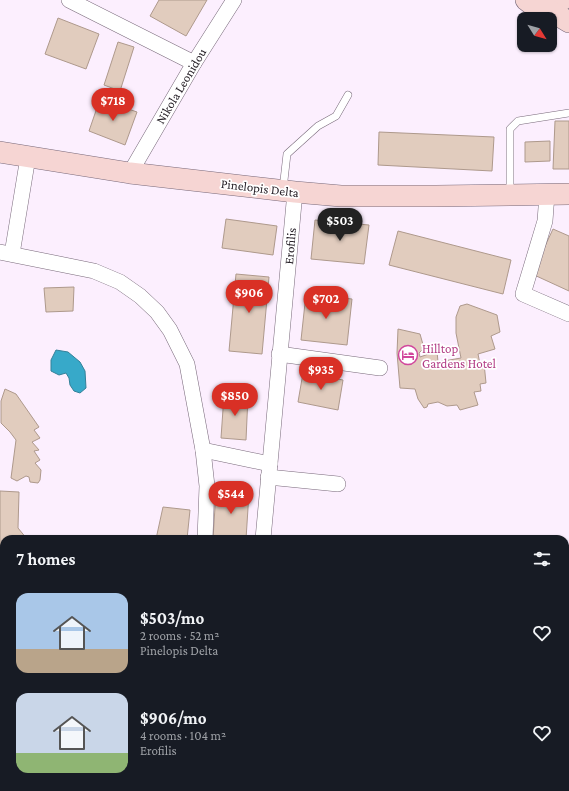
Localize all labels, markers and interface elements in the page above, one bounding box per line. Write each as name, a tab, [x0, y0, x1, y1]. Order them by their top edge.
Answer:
north arrow	[517, 12, 557, 52]
map controls	[517, 12, 557, 52]
street label: Nikola Leonidou	[153, 45, 210, 127]
pin: $718	[89, 88, 137, 122]
text: $718	[100, 93, 126, 108]
street label: Pinelopis Delta	[220, 176, 300, 200]
pin: $503	[316, 208, 364, 242]
text: $503	[327, 213, 353, 228]
street label: Erofilis	[281, 227, 299, 265]
pin: $906	[225, 280, 273, 314]
text: $906	[235, 285, 263, 300]
pin: $702	[302, 286, 350, 320]
text: $702	[312, 291, 340, 306]
place label: Hilltop Gardens Hotel	[422, 341, 497, 371]
hotel icon: Hilltop Gardens Hotel	[397, 344, 419, 366]
pin: $935	[297, 357, 345, 391]
text: $935	[308, 362, 334, 377]
pin: $850	[211, 383, 259, 417]
text: $850	[221, 388, 249, 403]
pin: $544	[207, 481, 255, 515]
text: $544	[218, 486, 244, 501]
icon: filters	[531, 548, 553, 570]
text: 7 homes	[16, 550, 75, 569]
icon: home	[48, 609, 96, 657]
text: $503/mo	[140, 609, 204, 628]
icon: heart	[531, 622, 553, 644]
text: 2 rooms · 52 m²	[140, 628, 219, 643]
text: Pinelopis Delta	[140, 643, 218, 658]
icon: home	[48, 709, 96, 757]
text: $906/mo	[140, 709, 207, 728]
icon: heart	[531, 722, 553, 744]
text: 4 rooms · 104 m²	[140, 728, 226, 743]
text: Erofilis	[140, 743, 177, 758]

